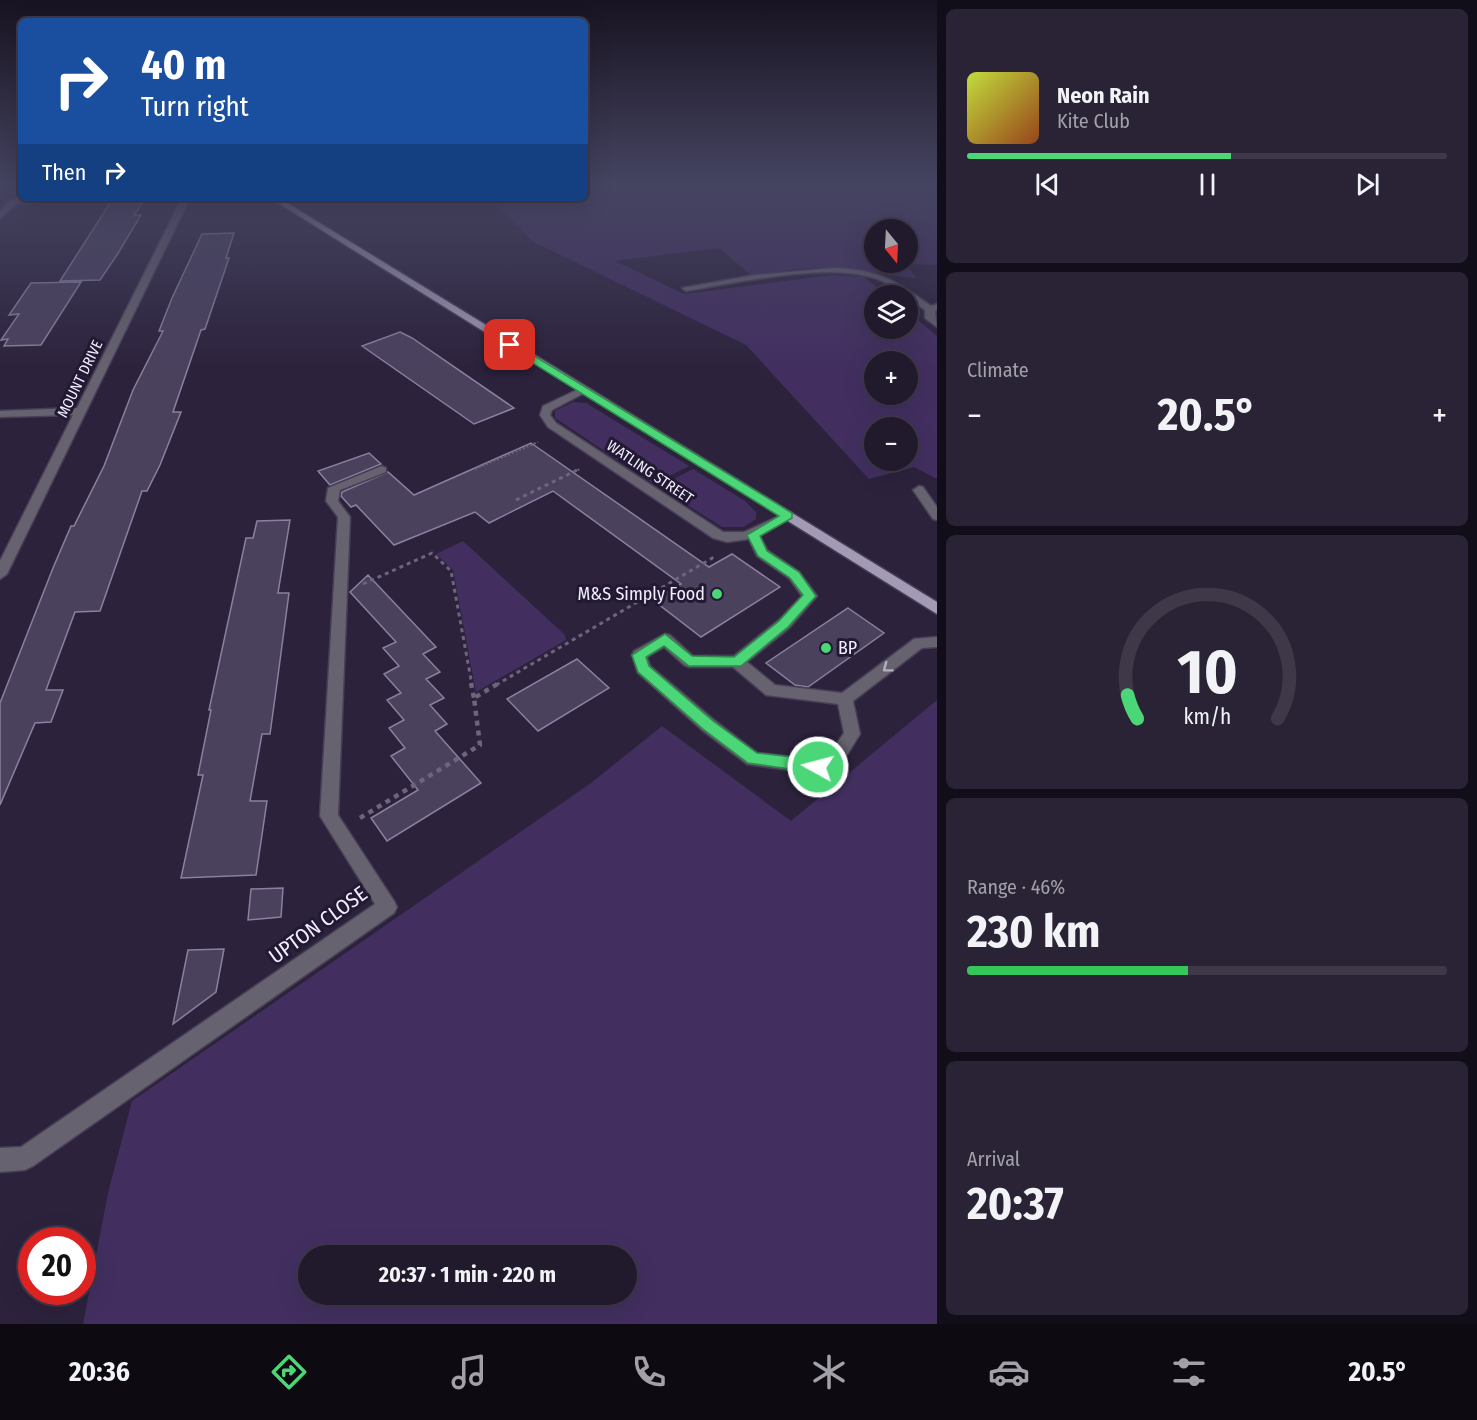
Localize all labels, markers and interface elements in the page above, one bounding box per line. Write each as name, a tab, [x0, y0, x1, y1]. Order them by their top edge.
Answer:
text: 40 m	[141, 40, 226, 90]
icon: right	[42, 42, 120, 120]
text: Neon Rain	[1057, 82, 1150, 109]
text: Turn right	[141, 91, 249, 123]
text: Kite Club	[1057, 109, 1130, 133]
icon: right	[98, 156, 131, 189]
text: Then	[42, 159, 86, 186]
icon: previous	[1031, 168, 1064, 201]
icon: pause	[1191, 168, 1224, 201]
icon: next	[1351, 168, 1384, 201]
north arrow	[864, 219, 918, 273]
map controls	[864, 219, 918, 471]
button: layers	[864, 285, 918, 339]
pin	[484, 319, 535, 370]
icon: arrive	[493, 328, 526, 361]
street label: MOUNT DRIVE	[54, 337, 106, 421]
button: +	[864, 351, 918, 405]
text: Climate	[967, 358, 1029, 382]
text: 20.5°	[1157, 388, 1256, 442]
text: −	[967, 396, 982, 436]
text: +	[1432, 396, 1447, 436]
button: −	[864, 417, 918, 471]
street label: WATLING STREET	[603, 436, 697, 508]
place label: M&S Simply Food	[578, 583, 705, 605]
marker: M&S Simply Food	[710, 587, 724, 601]
text: 10	[1177, 635, 1237, 710]
place label: BP	[838, 637, 857, 659]
marker: BP	[819, 641, 833, 655]
one-way arrow	[882, 660, 893, 671]
text: km/h	[1183, 704, 1231, 730]
position arrow	[786, 735, 850, 799]
text: Range · 46%	[967, 875, 1065, 899]
street label: UPTON CLOSE	[264, 881, 372, 969]
text: 230 km	[967, 905, 1100, 959]
text: Arrival	[967, 1147, 1020, 1171]
text: 20:37	[967, 1177, 1064, 1231]
speed limit sign: 20	[18, 1227, 96, 1305]
text: 20:37 · 1 min · 220 m	[379, 1261, 556, 1288]
icon: directions	[268, 1351, 310, 1393]
icon: music	[448, 1351, 490, 1393]
icon: phone	[628, 1351, 670, 1393]
icon: climate	[808, 1351, 850, 1393]
icon: car	[988, 1351, 1030, 1393]
icon: filters	[1168, 1351, 1210, 1393]
text: 20:36	[69, 1356, 130, 1388]
text: 20.5°	[1349, 1356, 1408, 1388]

